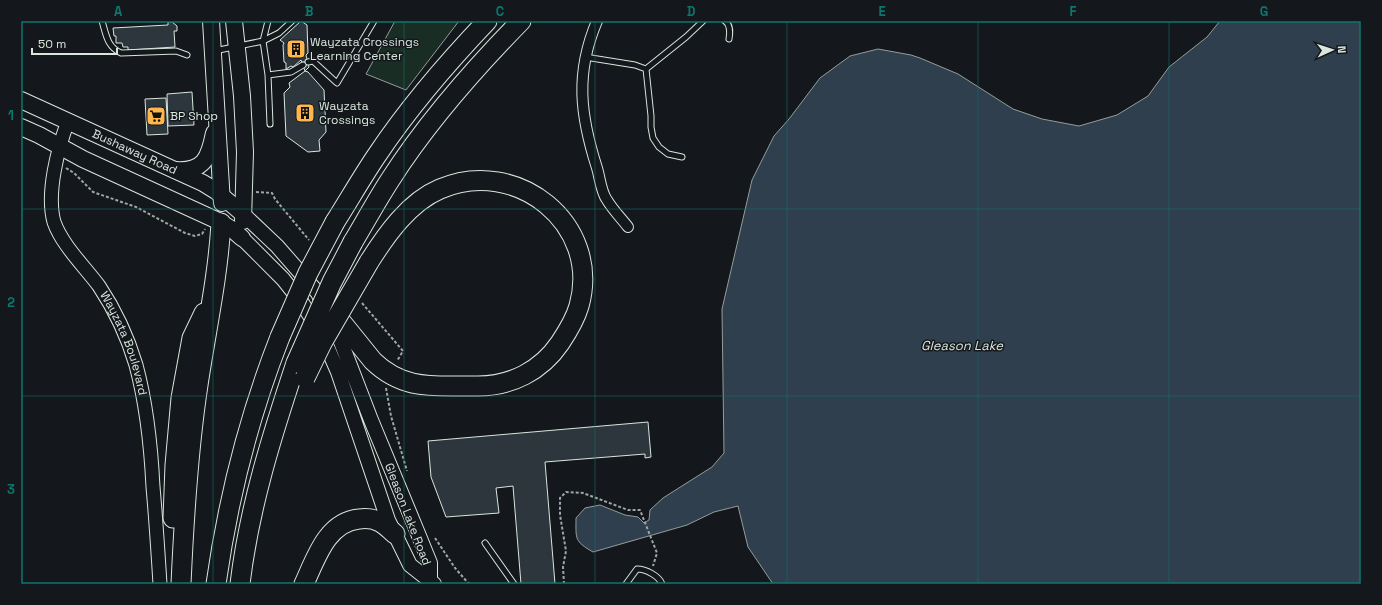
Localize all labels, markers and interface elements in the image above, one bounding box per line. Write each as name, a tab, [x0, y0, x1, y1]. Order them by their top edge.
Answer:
text: A	[114, 3, 123, 20]
text: B	[305, 3, 314, 20]
text: C	[496, 3, 504, 20]
text: D	[687, 3, 696, 20]
text: E	[878, 3, 886, 20]
text: F	[1070, 3, 1077, 20]
text: G	[1260, 3, 1268, 20]
scale bar	[32, 30, 117, 56]
north arrow	[1312, 30, 1352, 70]
place label: Wayzata Crossings Learning Center	[310, 34, 419, 64]
text: 50 m	[38, 36, 66, 52]
building icon: Wayzata Crossings Learning Center	[285, 38, 307, 60]
text: N	[1335, 45, 1349, 54]
place label: Wayzata Crossings	[319, 98, 375, 128]
building icon: Wayzata Crossings	[294, 102, 316, 124]
supermarket icon: BP Shop	[145, 105, 167, 127]
text: 1	[8, 107, 14, 124]
place label: BP Shop	[170, 108, 218, 124]
street label: Bushaway Road	[90, 126, 180, 178]
street label: Wayzata Boulevard	[96, 288, 151, 397]
text: 2	[7, 294, 15, 311]
water label: Gleason Lake	[921, 337, 1004, 354]
street label: Gleason Lake Road	[381, 461, 435, 567]
text: 3	[7, 481, 15, 498]

